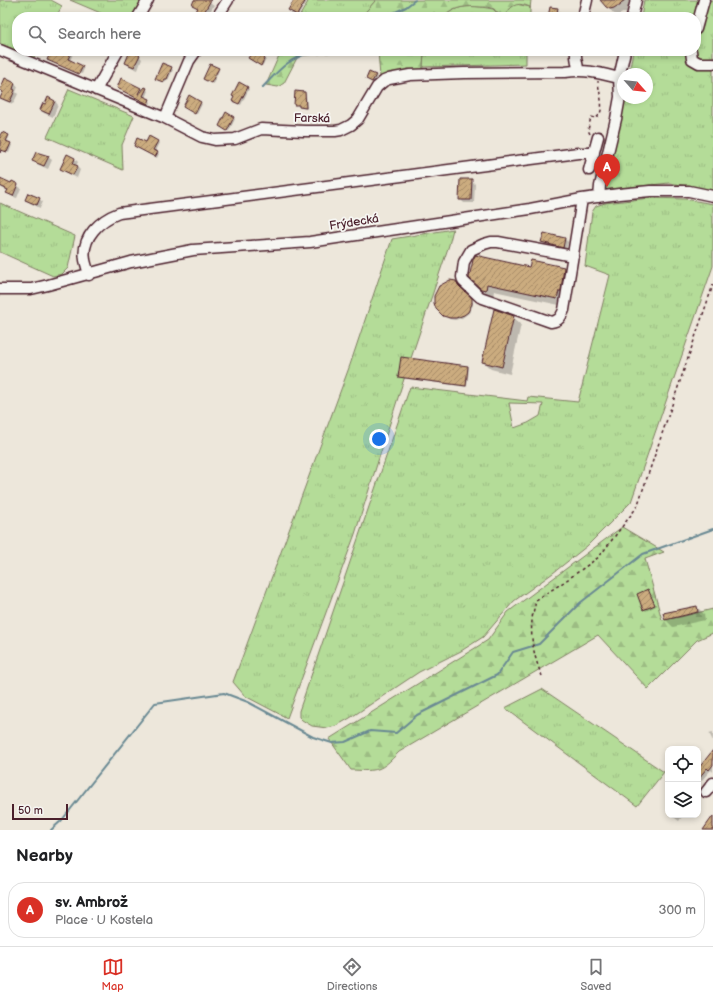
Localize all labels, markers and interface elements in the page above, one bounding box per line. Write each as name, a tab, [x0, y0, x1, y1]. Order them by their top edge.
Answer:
search box	[12, 12, 701, 56]
icon: search	[26, 23, 48, 45]
text: Search here	[58, 25, 141, 44]
north arrow	[617, 68, 653, 104]
street label: Farská	[294, 111, 330, 126]
pin: A	[594, 154, 620, 187]
street label: Frýdecká	[328, 211, 380, 234]
your location	[369, 429, 389, 449]
map controls	[665, 746, 701, 818]
button: locate	[665, 746, 701, 782]
button: layers	[665, 782, 701, 818]
scale bar	[12, 802, 68, 821]
text: 50 m	[18, 804, 43, 817]
text: Nearby	[16, 846, 73, 866]
text: sv. Ambrož	[55, 893, 128, 912]
text: A	[26, 902, 34, 918]
text: 300 m	[658, 902, 696, 918]
text: Place · U Kostela	[55, 912, 153, 928]
tab: Map	[102, 956, 124, 993]
tab: Directions	[327, 956, 377, 993]
tab: Saved	[581, 956, 611, 993]

